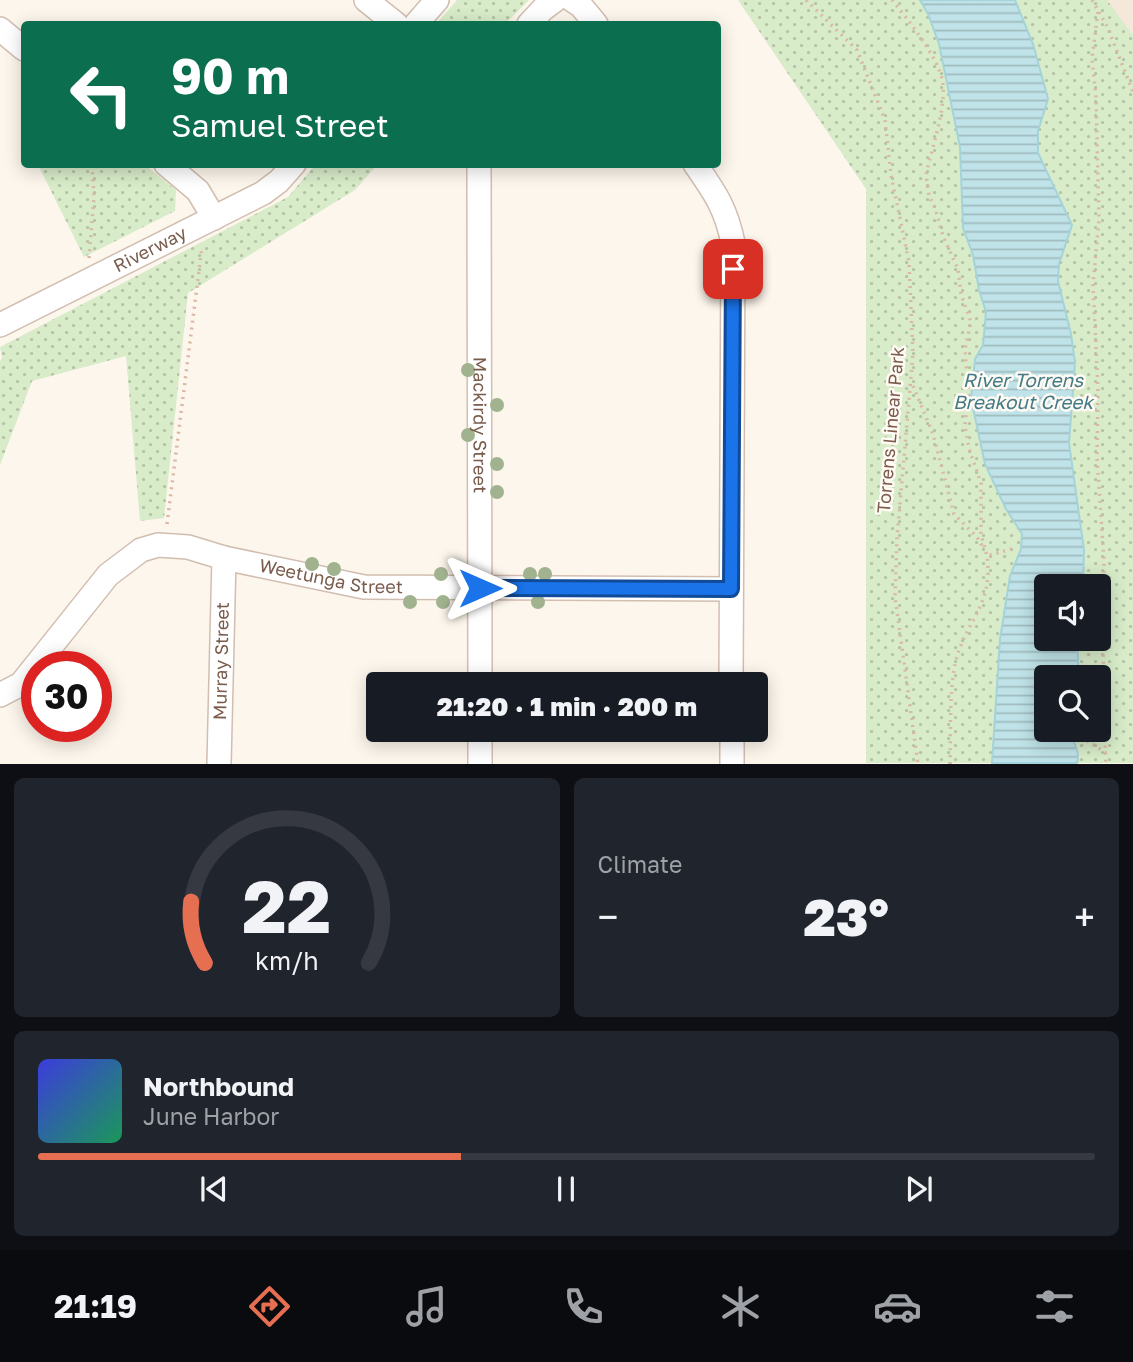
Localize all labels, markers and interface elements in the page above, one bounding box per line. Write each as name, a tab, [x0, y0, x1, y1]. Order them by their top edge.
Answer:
text: 90 m	[171, 46, 289, 105]
icon: left	[56, 49, 147, 140]
text: Samuel Street	[171, 106, 389, 144]
street label: Riverway	[110, 221, 190, 276]
pin	[703, 239, 763, 299]
icon: arrive	[714, 250, 752, 288]
street label: Torrens Linear Park	[872, 346, 908, 514]
street label: Mackirdy Street	[469, 357, 492, 493]
water label: River Torrens Breakout Creek	[953, 368, 1095, 413]
position arrow	[443, 551, 517, 625]
street label: Weetunga Street	[257, 554, 403, 597]
map controls	[1034, 574, 1111, 742]
button: sound	[1034, 574, 1111, 651]
street label: Murray Street	[208, 602, 233, 720]
speed limit sign: 30	[21, 651, 112, 742]
button: search	[1034, 665, 1111, 742]
text: 21:20 · 1 min · 200 m	[437, 691, 697, 722]
text: Climate	[598, 850, 682, 878]
text: 22	[242, 863, 331, 950]
text: 23°	[804, 885, 889, 947]
text: −	[598, 894, 618, 939]
text: +	[1074, 894, 1095, 939]
text: km/h	[255, 945, 319, 976]
text: Northbound	[143, 1071, 294, 1102]
text: June Harbor	[143, 1102, 279, 1130]
icon: previous	[195, 1170, 233, 1208]
icon: pause	[547, 1170, 585, 1208]
icon: next	[900, 1170, 938, 1208]
icon: directions	[245, 1282, 294, 1331]
icon: music	[402, 1282, 451, 1331]
icon: phone	[559, 1282, 608, 1331]
icon: climate	[716, 1282, 765, 1331]
icon: car	[873, 1282, 922, 1331]
icon: filters	[1030, 1282, 1079, 1331]
text: 21:19	[54, 1287, 137, 1325]

